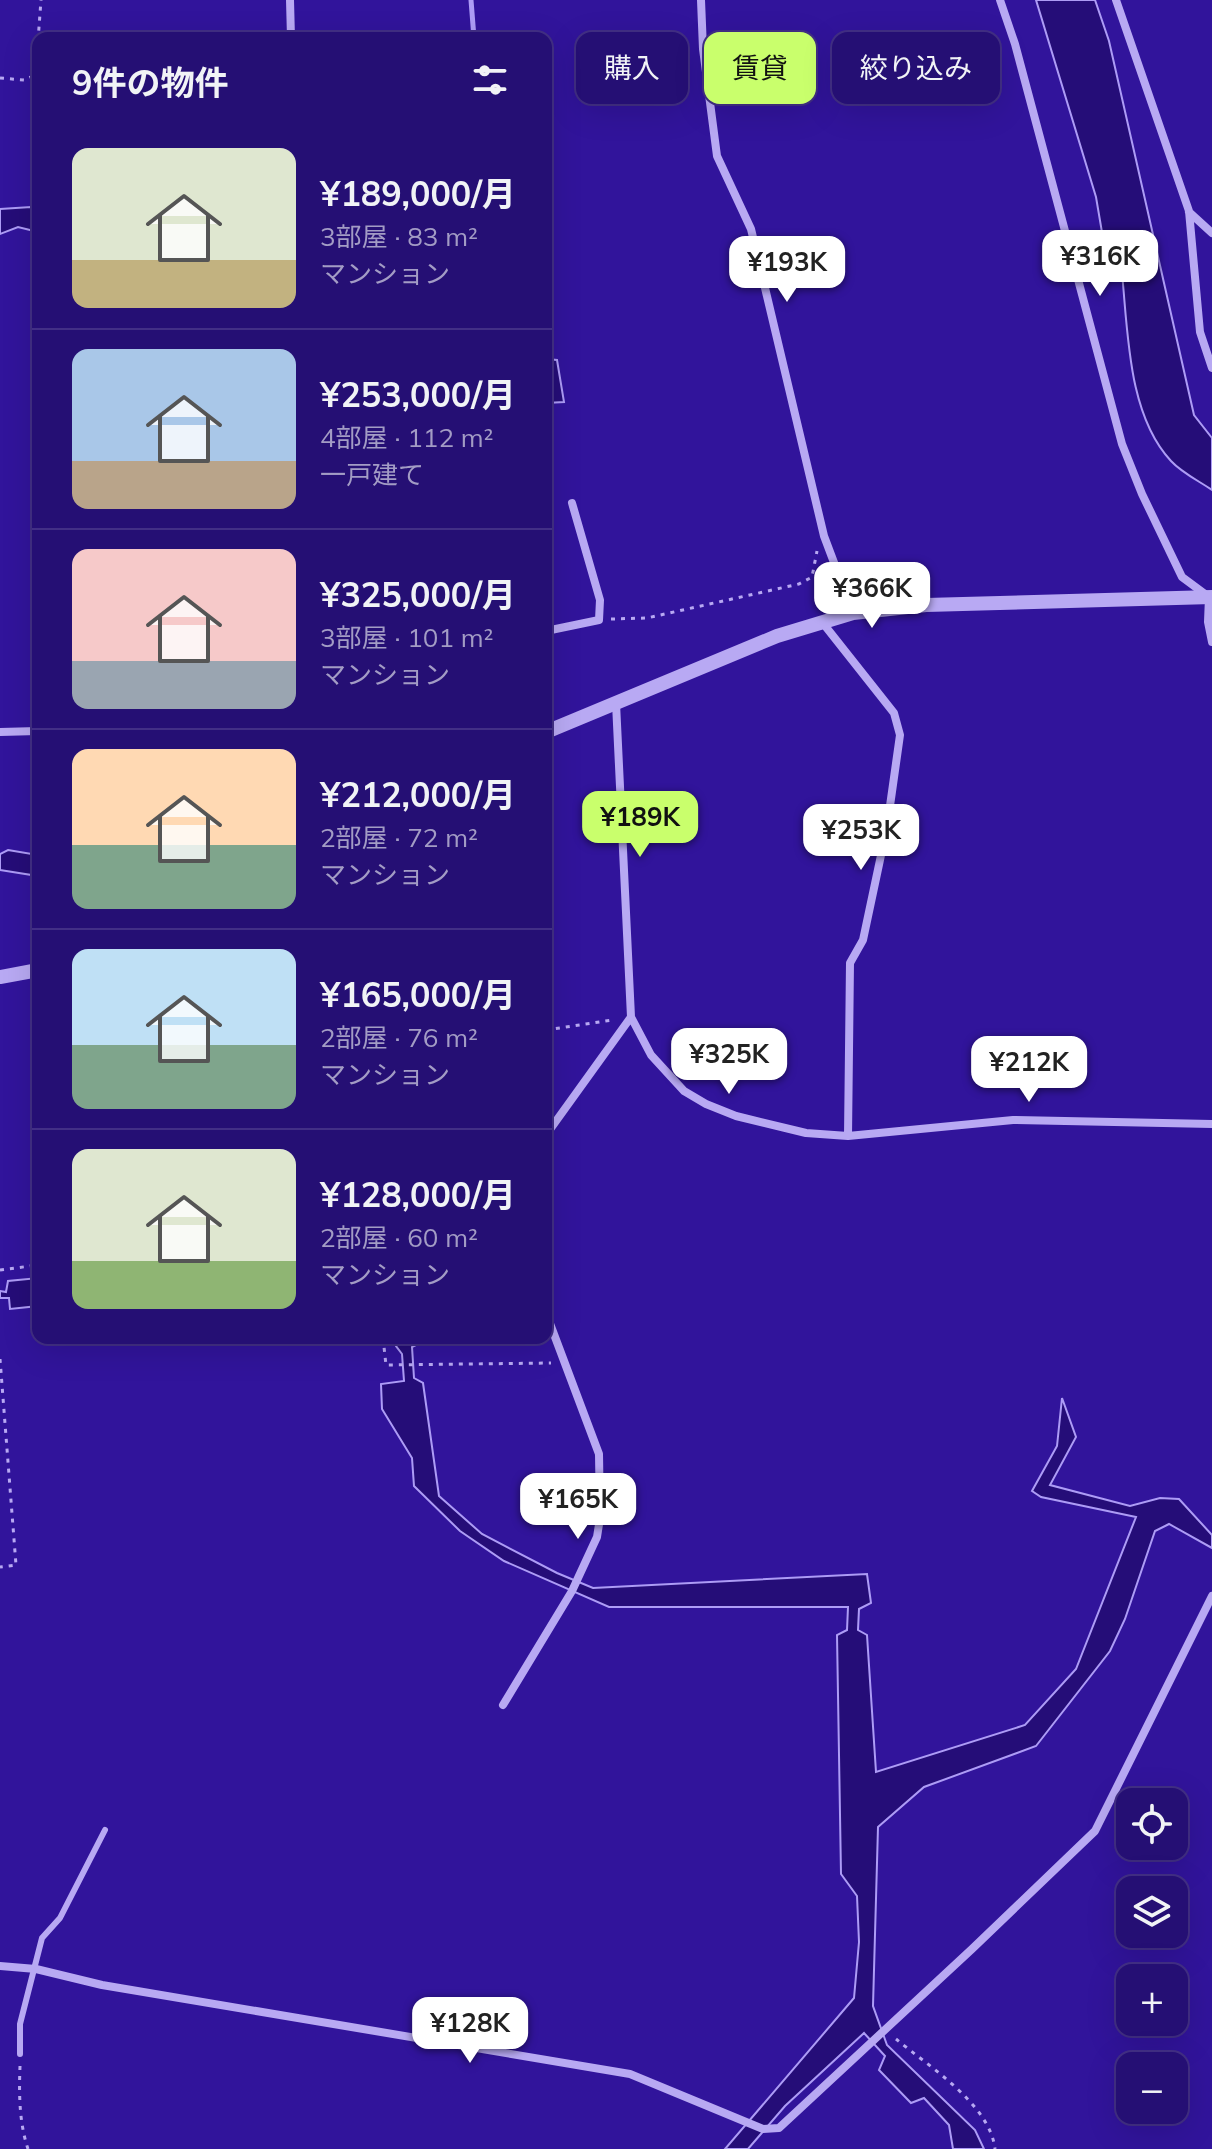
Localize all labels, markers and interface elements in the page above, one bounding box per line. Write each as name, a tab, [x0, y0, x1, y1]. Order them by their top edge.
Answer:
chip: 購入	[576, 32, 688, 104]
chip: 賃貸	[704, 32, 816, 104]
chip: 絞り込み	[832, 32, 1000, 104]
icon: filters	[468, 58, 512, 102]
text: 9件の物件	[72, 61, 228, 104]
text: ¥189,000/月	[320, 172, 516, 215]
icon: home	[136, 180, 232, 276]
text: 3部屋 · 83 m²	[320, 220, 478, 253]
pin: ¥316K	[1044, 230, 1156, 298]
pin: ¥193K	[731, 236, 843, 304]
text: ¥316K	[1060, 239, 1140, 272]
text: ¥193K	[747, 245, 827, 278]
text: マンション	[320, 257, 450, 290]
text: ¥253,000/月	[320, 373, 516, 416]
icon: home	[136, 381, 232, 477]
text: 4部屋 · 112 m²	[320, 421, 493, 454]
text: 一戸建て	[320, 458, 424, 491]
pin: ¥366K	[816, 562, 928, 630]
text: ¥366K	[832, 571, 912, 604]
text: ¥325,000/月	[320, 573, 516, 616]
icon: home	[136, 581, 232, 677]
text: 3部屋 · 101 m²	[320, 621, 493, 654]
text: マンション	[320, 658, 450, 691]
text: ¥212,000/月	[320, 773, 516, 816]
icon: home	[136, 781, 232, 877]
pin: ¥189K	[584, 791, 696, 859]
text: ¥189K	[600, 800, 680, 833]
pin: ¥253K	[805, 804, 917, 872]
text: ¥253K	[821, 813, 901, 846]
text: 2部屋 · 72 m²	[320, 821, 478, 854]
text: マンション	[320, 858, 450, 891]
text: ¥165,000/月	[320, 973, 516, 1016]
icon: home	[136, 981, 232, 1077]
text: 2部屋 · 76 m²	[320, 1021, 478, 1054]
pin: ¥325K	[673, 1028, 785, 1096]
pin: ¥212K	[973, 1036, 1085, 1104]
text: ¥325K	[689, 1037, 769, 1070]
text: ¥212K	[989, 1045, 1069, 1078]
text: マンション	[320, 1058, 450, 1091]
text: ¥128,000/月	[320, 1173, 516, 1216]
icon: home	[136, 1181, 232, 1277]
text: 2部屋 · 60 m²	[320, 1221, 478, 1254]
text: マンション	[320, 1258, 450, 1291]
pin: ¥165K	[522, 1473, 634, 1541]
text: ¥165K	[538, 1482, 618, 1515]
map controls	[1116, 1788, 1188, 2124]
button: locate	[1116, 1788, 1188, 1860]
button: layers	[1116, 1876, 1188, 1948]
button: +	[1116, 1964, 1188, 2036]
pin: ¥128K	[414, 1997, 526, 2065]
text: ¥128K	[430, 2006, 510, 2039]
button: −	[1116, 2052, 1188, 2124]

